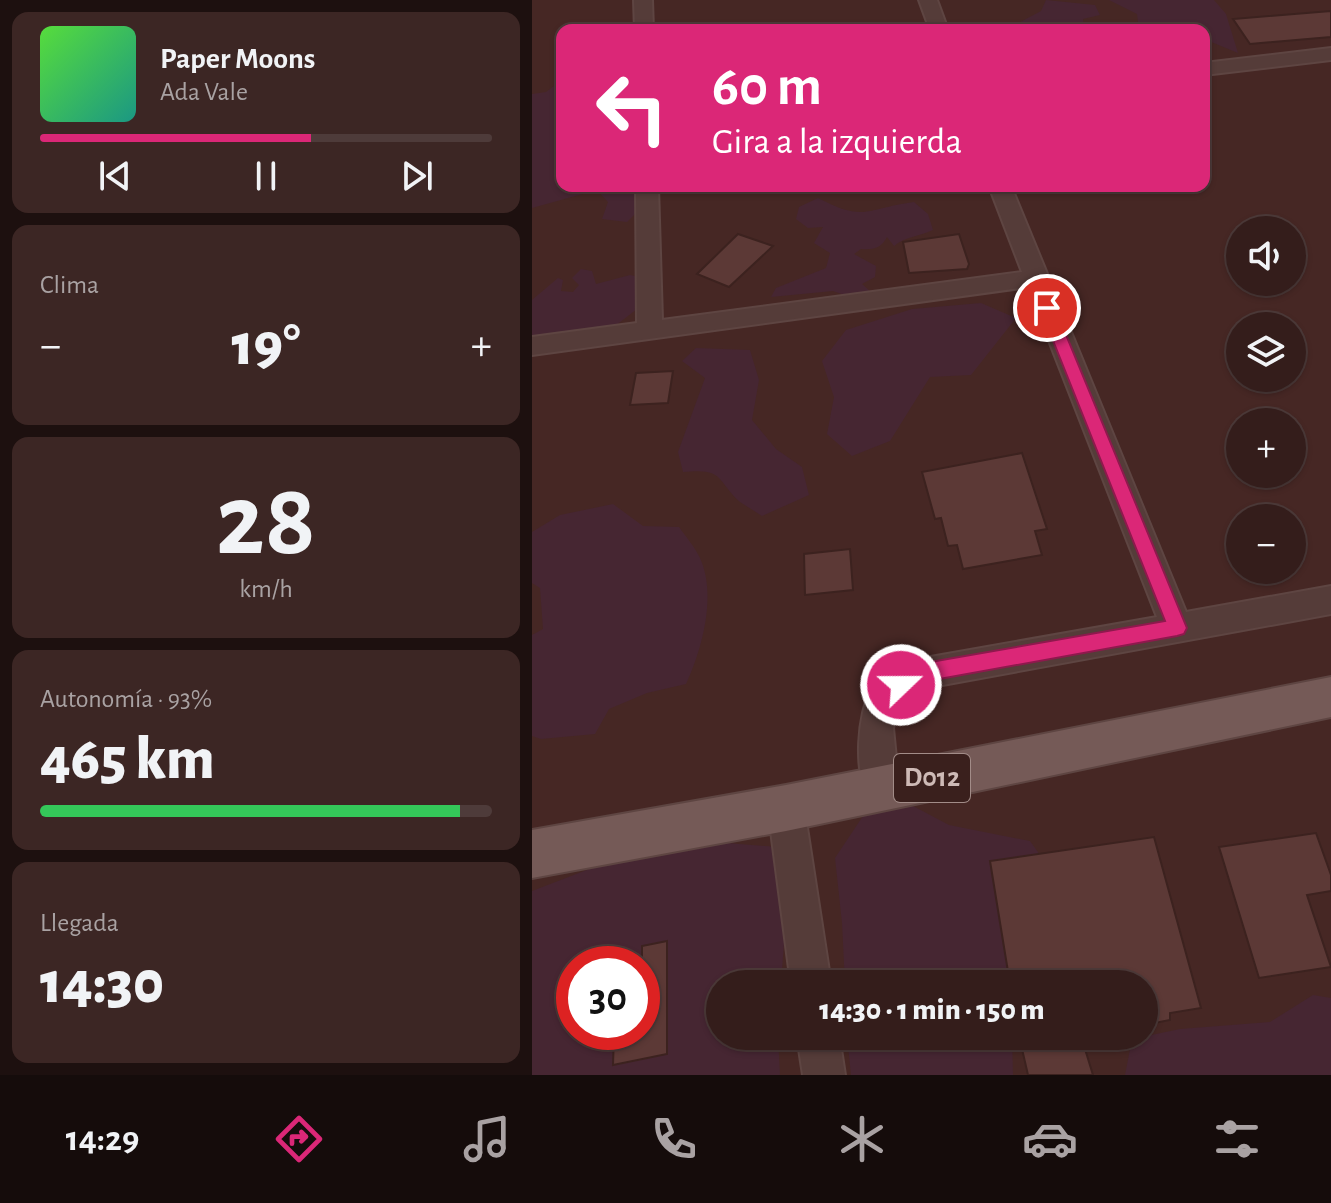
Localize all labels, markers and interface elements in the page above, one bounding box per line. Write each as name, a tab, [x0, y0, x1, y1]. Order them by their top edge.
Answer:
text: Paper Moons	[160, 44, 315, 74]
icon: left	[580, 56, 684, 160]
text: 60 m	[712, 59, 822, 115]
text: Ada Vale	[160, 79, 248, 105]
text: Gira a la izquierda	[712, 124, 962, 160]
icon: previous	[93, 154, 137, 198]
icon: pause	[244, 154, 288, 198]
icon: next	[395, 154, 439, 198]
map controls	[1226, 216, 1306, 584]
button: sound	[1226, 216, 1306, 296]
text: Clima	[40, 272, 99, 298]
pin	[1013, 274, 1081, 342]
icon: arrive	[1025, 286, 1069, 330]
button: layers	[1226, 312, 1306, 392]
text: 19°	[232, 316, 300, 376]
text: −	[40, 324, 61, 368]
text: +	[471, 324, 492, 368]
button: +	[1226, 408, 1306, 488]
text: 28	[216, 470, 316, 574]
button: −	[1226, 504, 1306, 584]
text: km/h	[239, 576, 293, 602]
position arrow	[859, 643, 943, 727]
text: Autonomía · 93%	[40, 686, 212, 712]
text: 465 km	[40, 730, 215, 790]
road number: D012	[894, 754, 970, 802]
text: Llegada	[40, 910, 119, 936]
speed limit sign: 30	[556, 946, 660, 1050]
text: 14:30	[40, 954, 164, 1014]
text: 14:30 · 1 min · 150 m	[819, 995, 1045, 1025]
icon: directions	[271, 1111, 327, 1167]
icon: music	[459, 1111, 515, 1167]
icon: phone	[646, 1111, 702, 1167]
icon: climate	[834, 1111, 890, 1167]
icon: car	[1022, 1111, 1078, 1167]
icon: filters	[1209, 1111, 1265, 1167]
text: 14:29	[66, 1121, 139, 1157]

